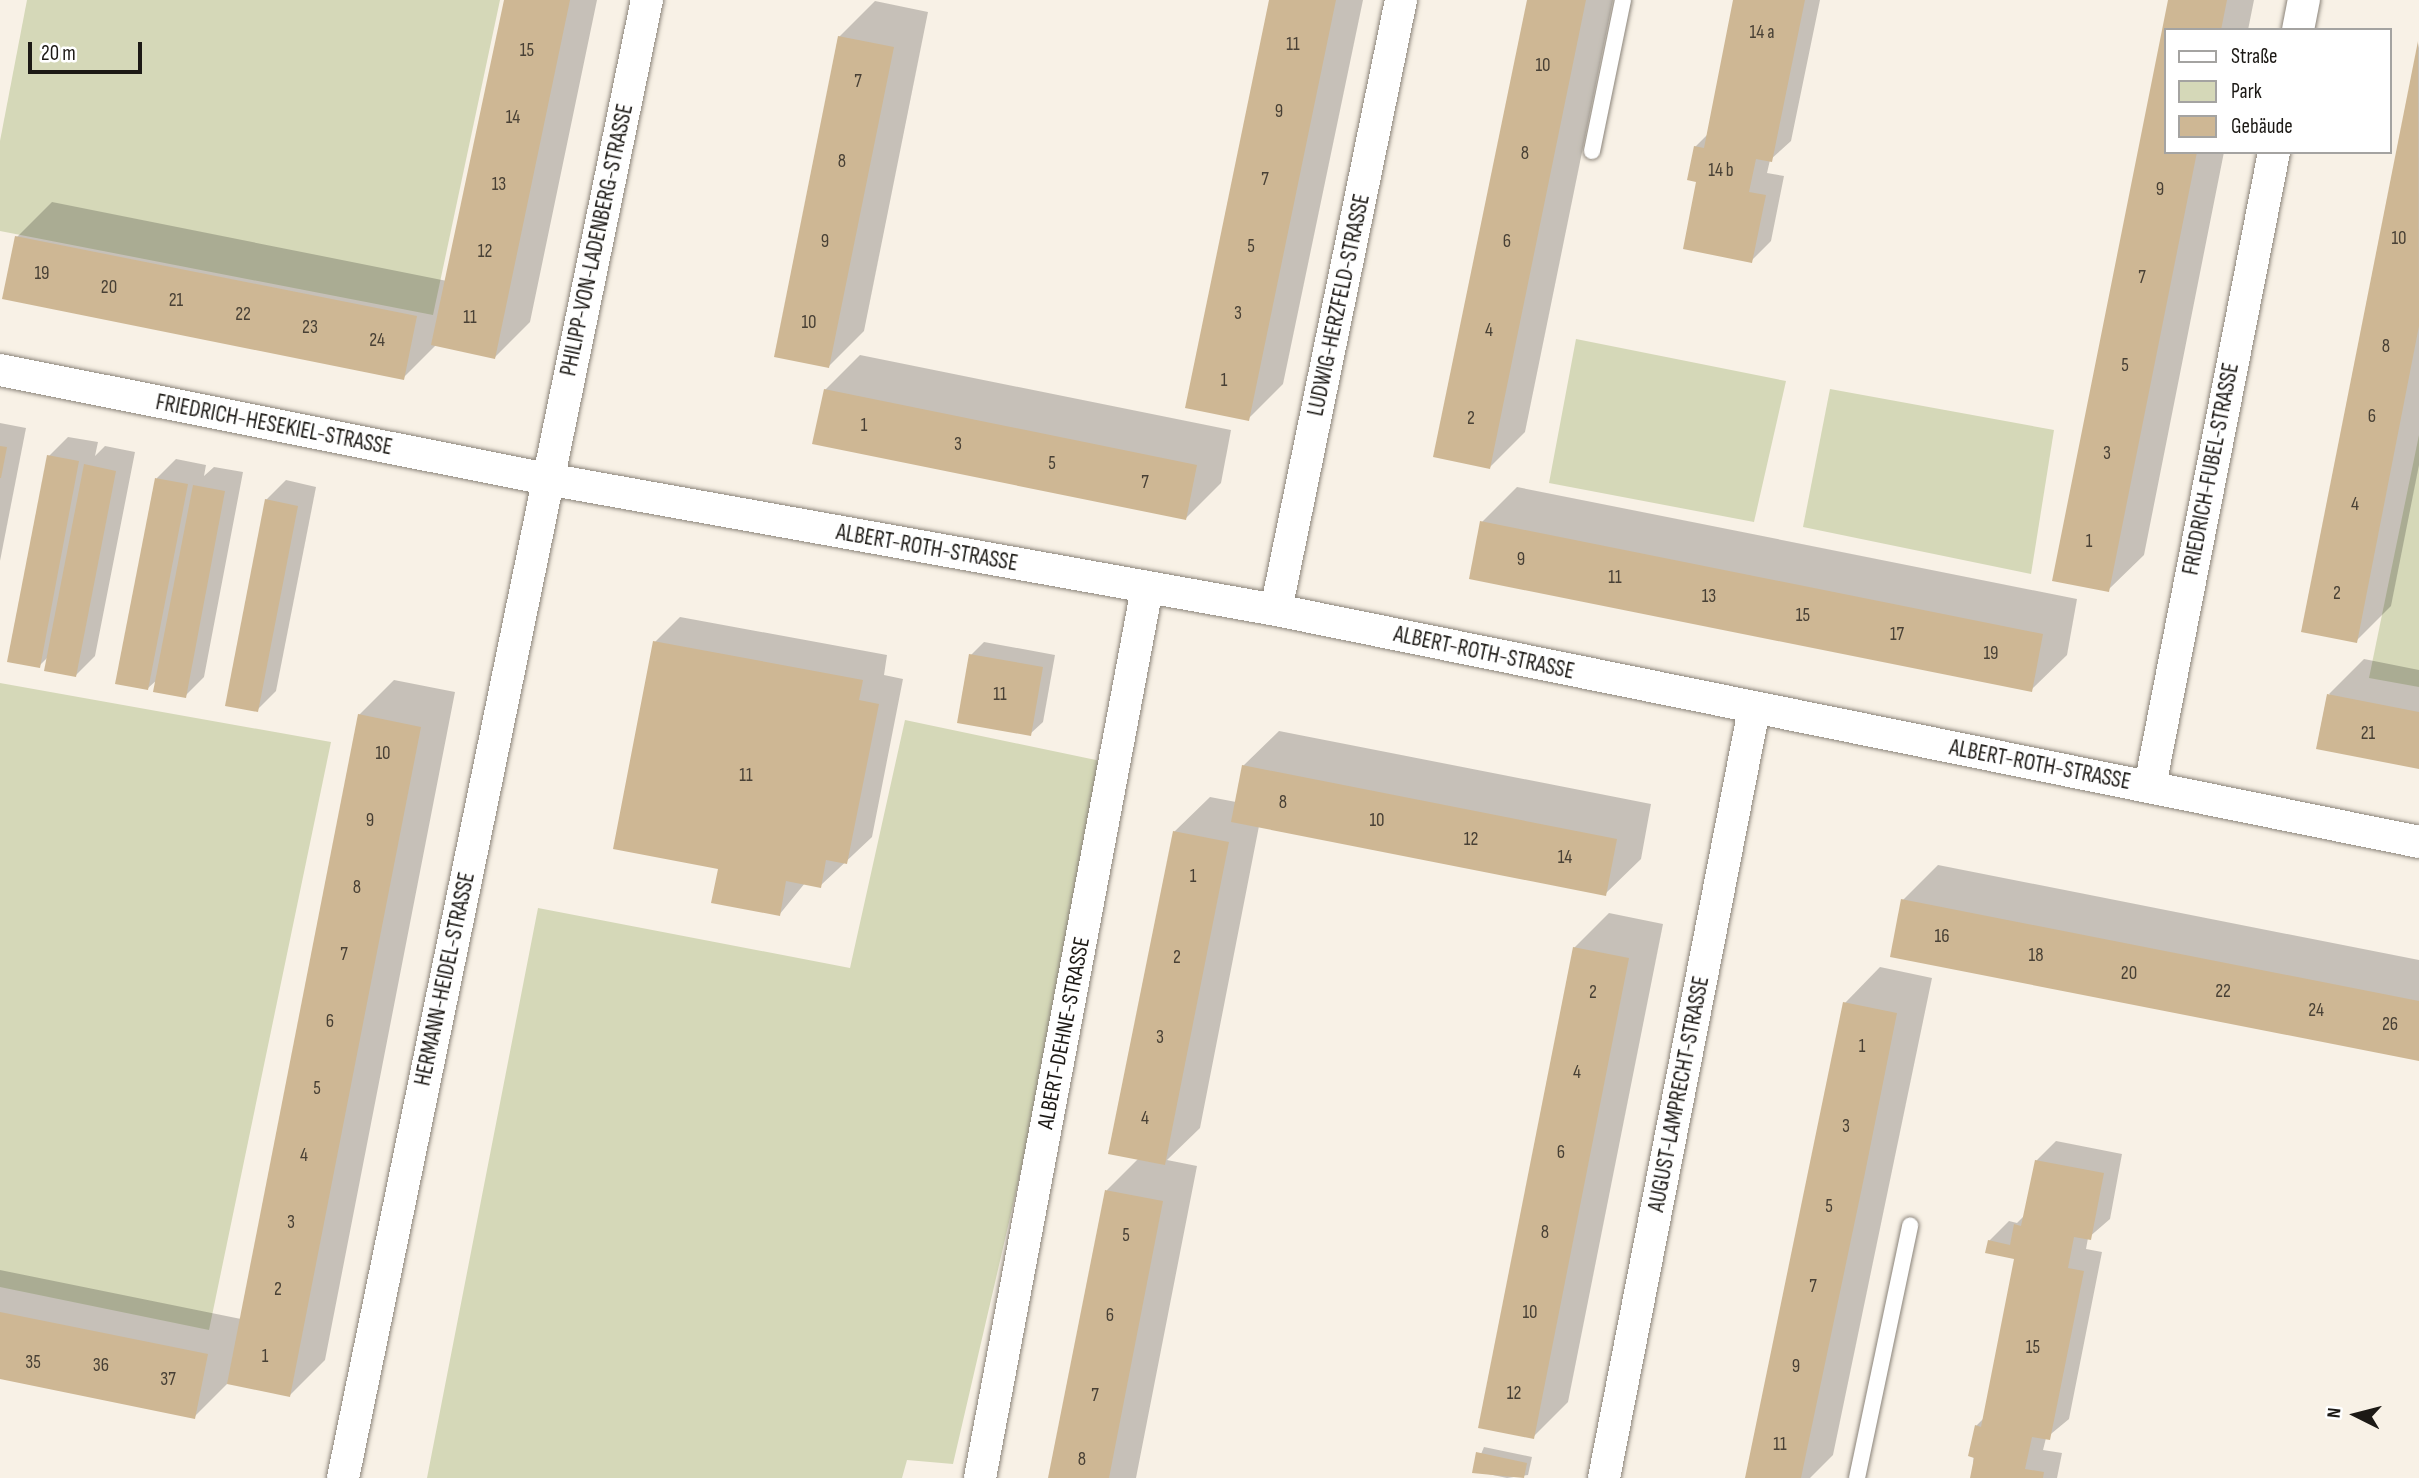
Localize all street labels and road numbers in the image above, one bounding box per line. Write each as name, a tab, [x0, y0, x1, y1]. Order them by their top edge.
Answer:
street label: PHILIPP-VON-LADENBERG-STRASSE	[555, 101, 639, 379]
street label: LUDWIG-HERZFELD-STRASSE	[1302, 191, 1376, 419]
street label: FRIEDRICH-FUBEL-STRASSE	[2177, 361, 2245, 577]
street label: FRIEDRICH-HESEKIEL-STRASSE	[153, 389, 395, 461]
street label: ALBERT-ROTH-STRASSE	[834, 518, 1020, 578]
street label: ALBERT-ROTH-STRASSE	[1391, 620, 1577, 686]
street label: ALBERT-ROTH-STRASSE	[1947, 734, 2133, 796]
street label: HERMANN-HEIDEL-STRASSE	[409, 870, 481, 1088]
street label: ALBERT-DEHNE-STRASSE	[1032, 935, 1096, 1131]
street label: AUGUST-LAMPRECHT-STRASSE	[1643, 974, 1715, 1214]

